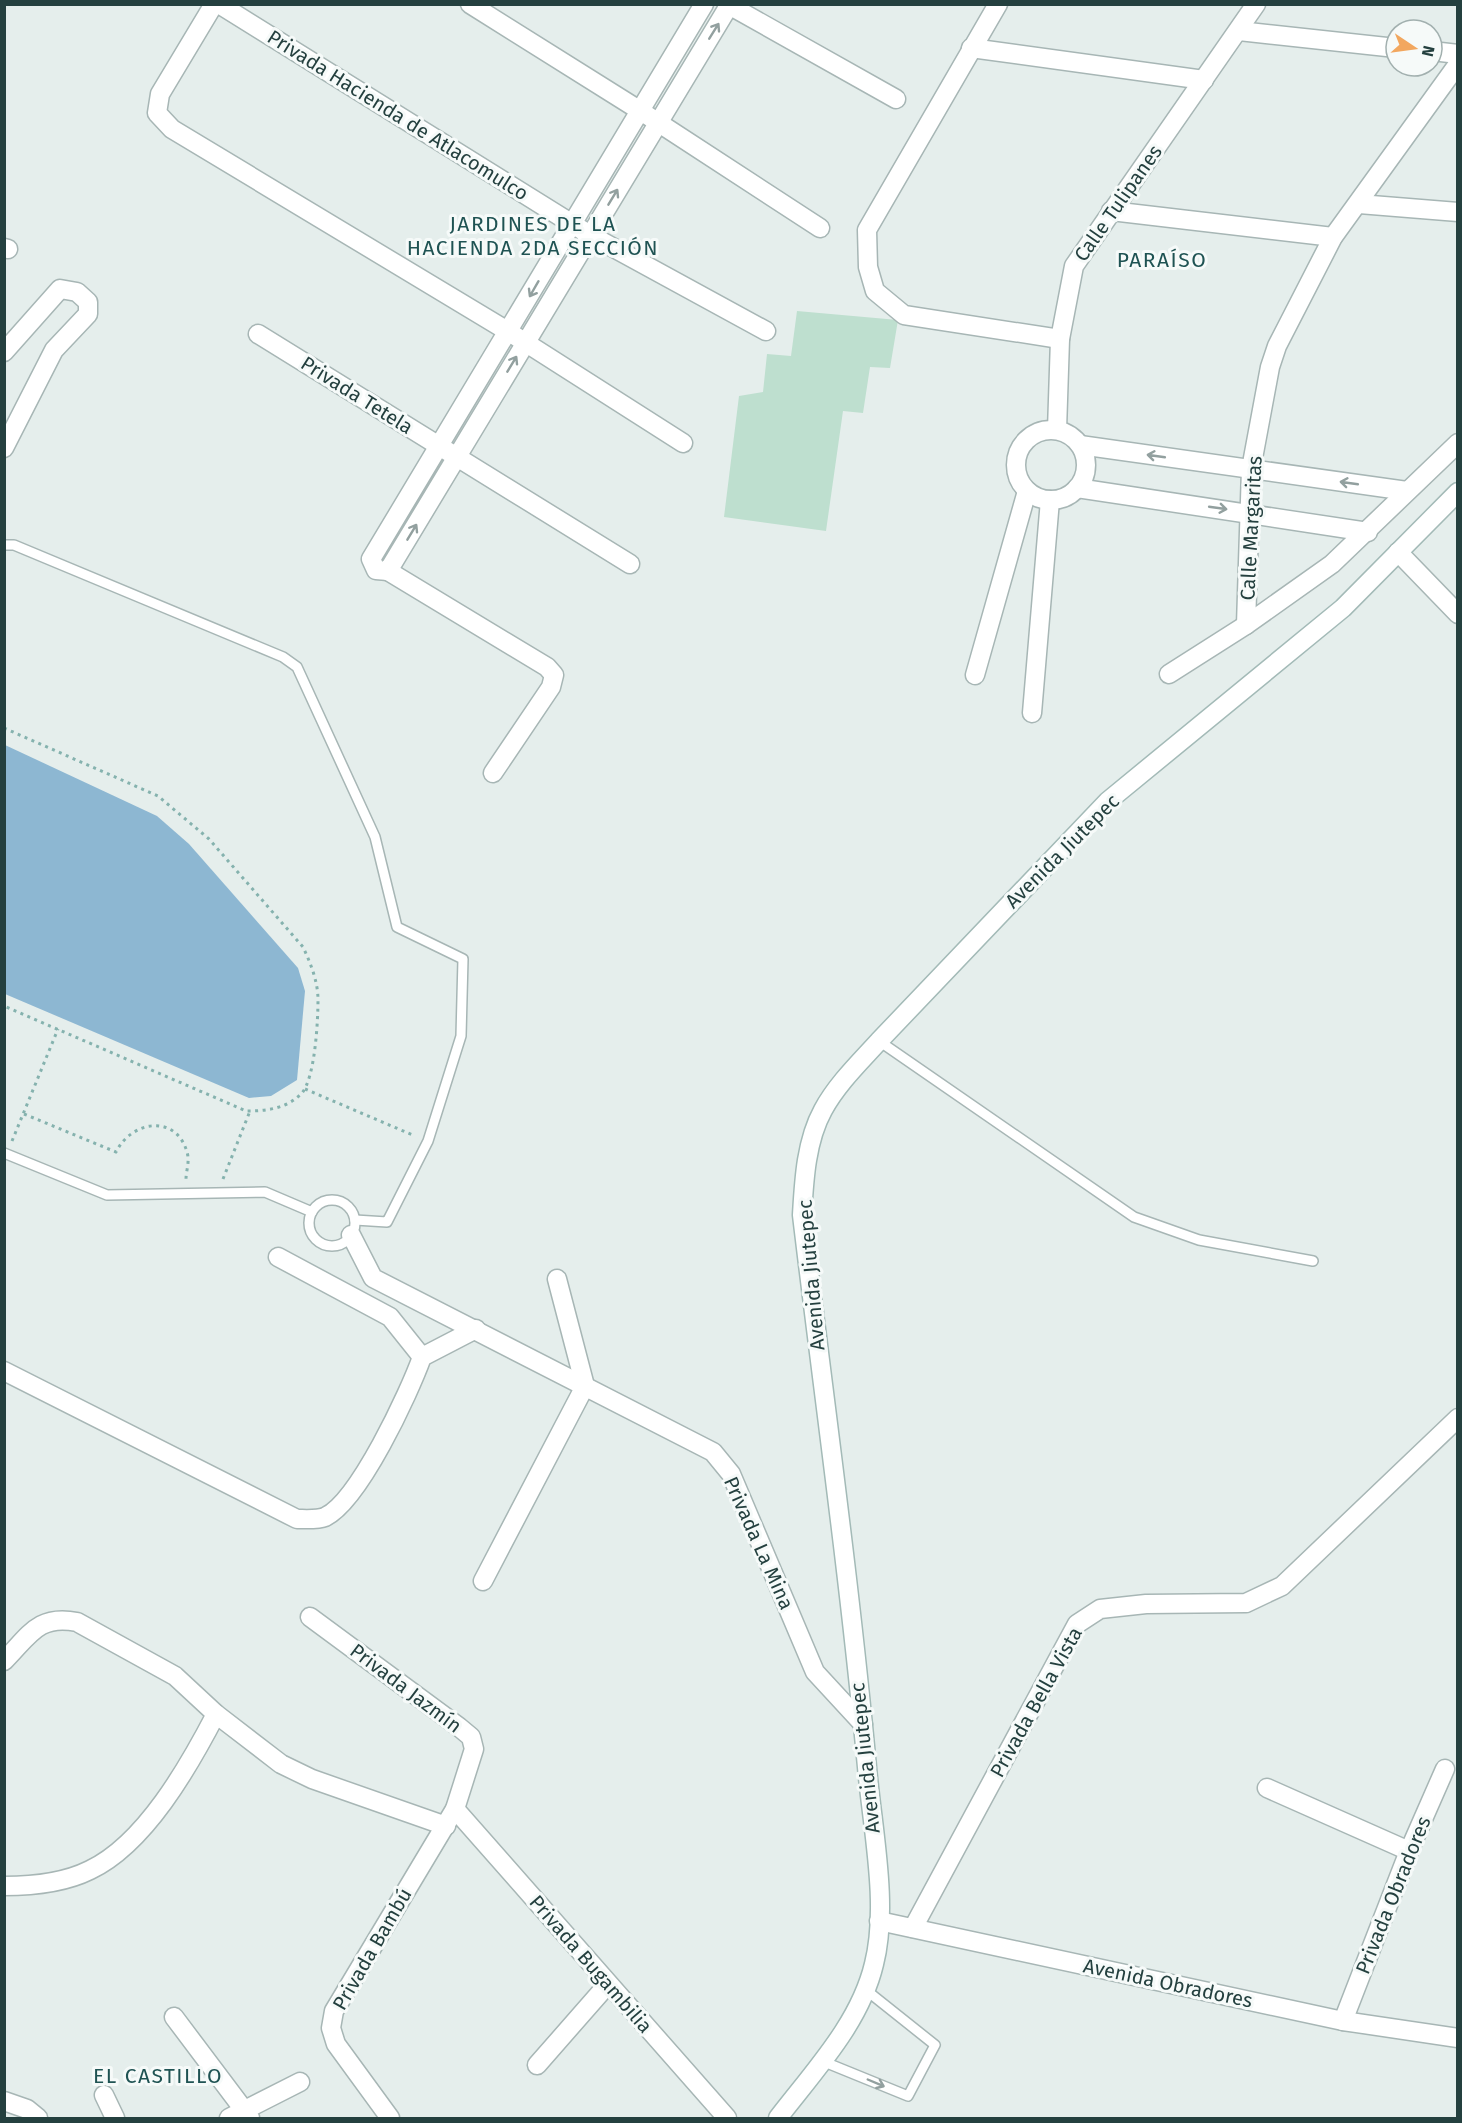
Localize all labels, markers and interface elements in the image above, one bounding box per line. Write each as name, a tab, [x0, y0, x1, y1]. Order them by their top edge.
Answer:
north arrow	[1384, 18, 1444, 78]
one-way arrow	[709, 23, 721, 40]
street label: Privada Hacienda de Atlacomulco	[263, 25, 533, 205]
text: N	[1418, 44, 1439, 59]
street label: Calle Tulipanes	[1069, 140, 1167, 266]
one-way arrow	[607, 189, 619, 206]
district label: JARDINES DE LA HACIENDA 2DA SECCIÓN	[407, 211, 659, 261]
district label: PARAÍSO	[1117, 247, 1207, 273]
one-way arrow	[527, 280, 539, 297]
street label: Privada Tetela	[296, 351, 418, 439]
one-way arrow	[506, 356, 518, 373]
one-way arrow	[1147, 450, 1166, 461]
street label: Calle Margaritas	[1235, 455, 1267, 601]
one-way arrow	[1340, 478, 1359, 489]
one-way arrow	[1208, 503, 1228, 514]
one-way arrow	[406, 524, 418, 541]
street label: Avenida Jiutepec	[1000, 789, 1124, 913]
street label: Avenida Jiutepec	[792, 1199, 830, 1351]
street label: Privada La Mina	[719, 1473, 799, 1613]
street label: Privada Bella Vista	[985, 1623, 1087, 1781]
street label: Privada Jazmín	[346, 1638, 466, 1738]
street label: Avenida Jiutepec	[845, 1682, 885, 1834]
street label: Privada Obradores	[1350, 1813, 1436, 1977]
street label: Privada Bambú	[327, 1884, 417, 2014]
street label: Privada Bugambilia	[525, 1890, 657, 2038]
street label: Avenida Obradores	[1081, 1953, 1255, 2013]
district label: EL CASTILLO	[93, 2063, 223, 2089]
one-way arrow	[867, 2078, 885, 2089]

